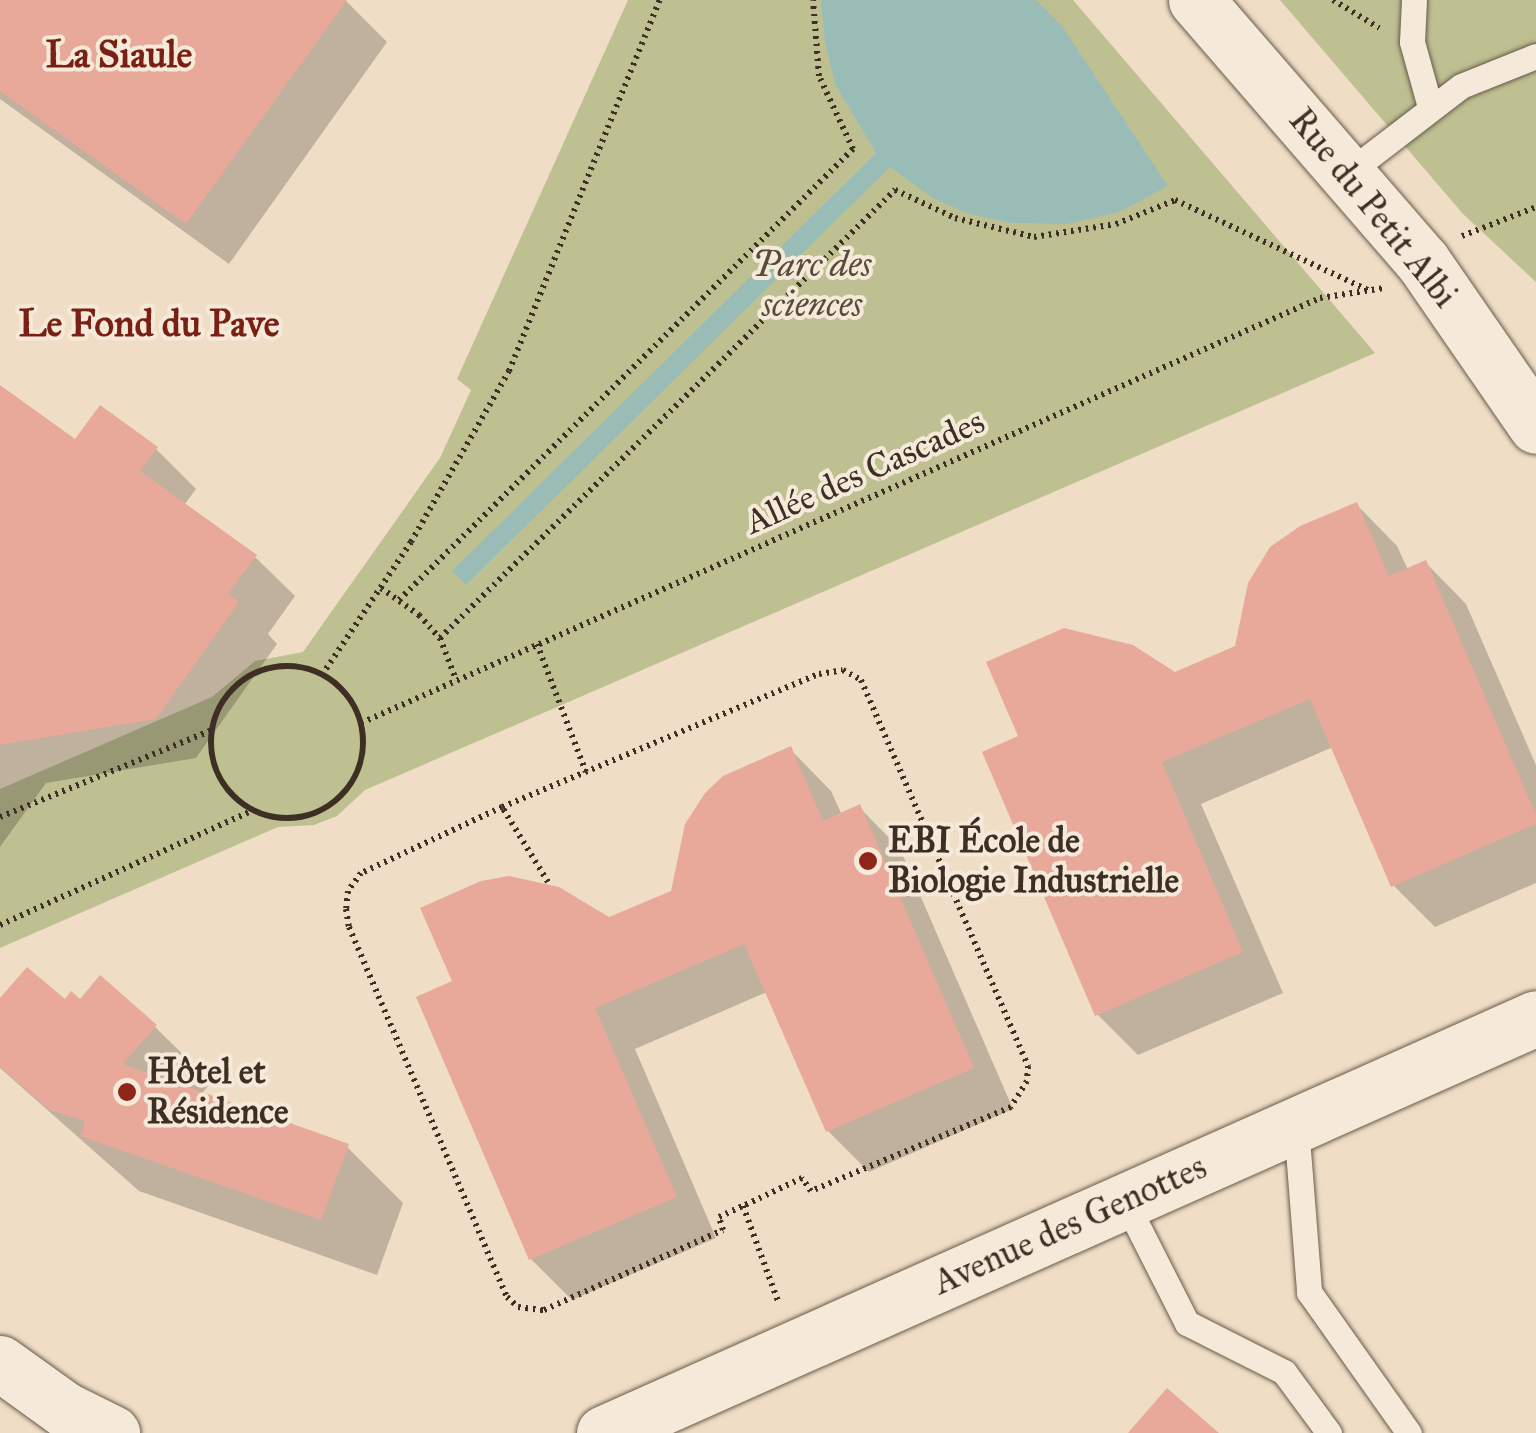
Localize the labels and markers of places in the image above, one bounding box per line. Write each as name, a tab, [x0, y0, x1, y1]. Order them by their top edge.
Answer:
place label: EBI École de Biologie Industrielle	[888, 820, 1179, 902]
marker: EBI École de Biologie Industrielle	[857, 850, 879, 872]
place label: Hôtel et Résidence	[147, 1051, 289, 1133]
marker: Hôtel et Résidence	[116, 1081, 138, 1103]

